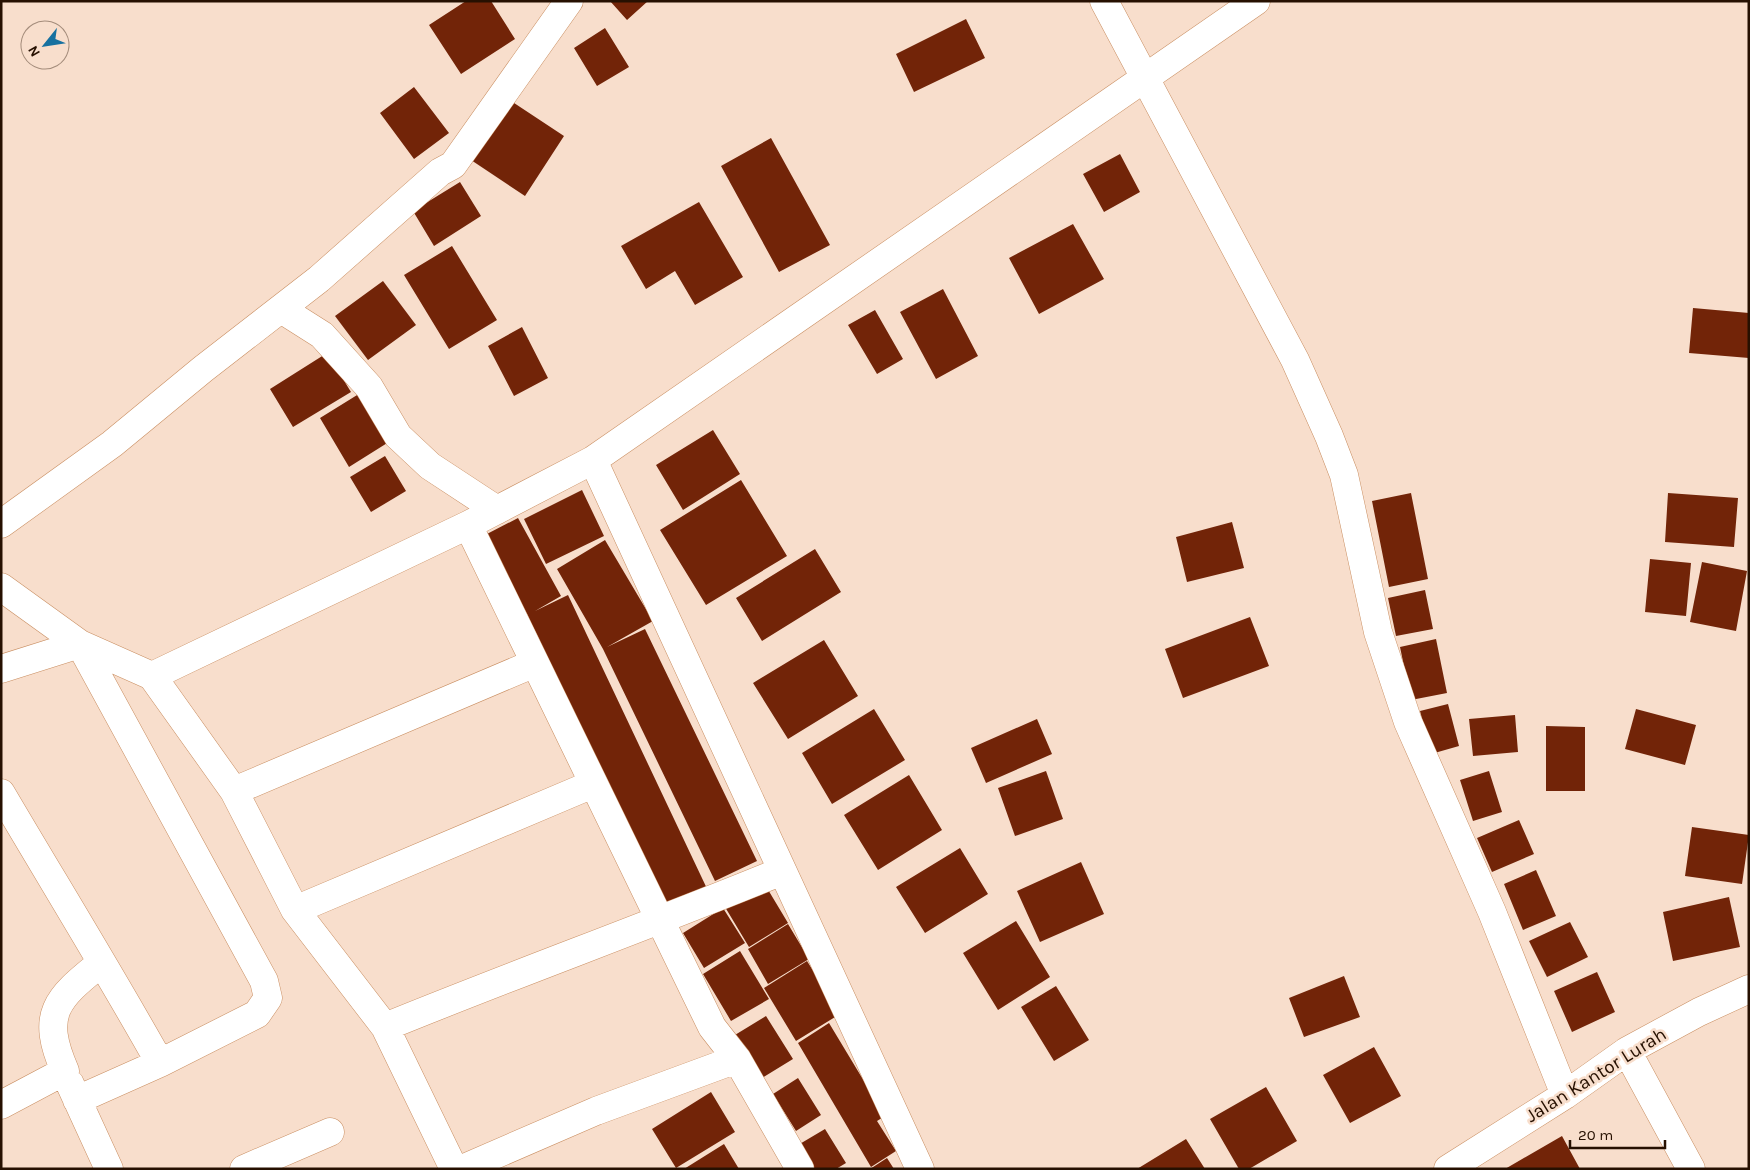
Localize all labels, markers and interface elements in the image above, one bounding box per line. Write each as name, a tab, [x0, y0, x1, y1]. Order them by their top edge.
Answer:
north arrow	[20, 20, 70, 70]
text: N	[24, 43, 44, 60]
street label: Jalan Kantor Lurah	[1522, 1023, 1670, 1127]
scale bar	[1570, 1118, 1665, 1150]
text: 20 m	[1578, 1126, 1613, 1144]

